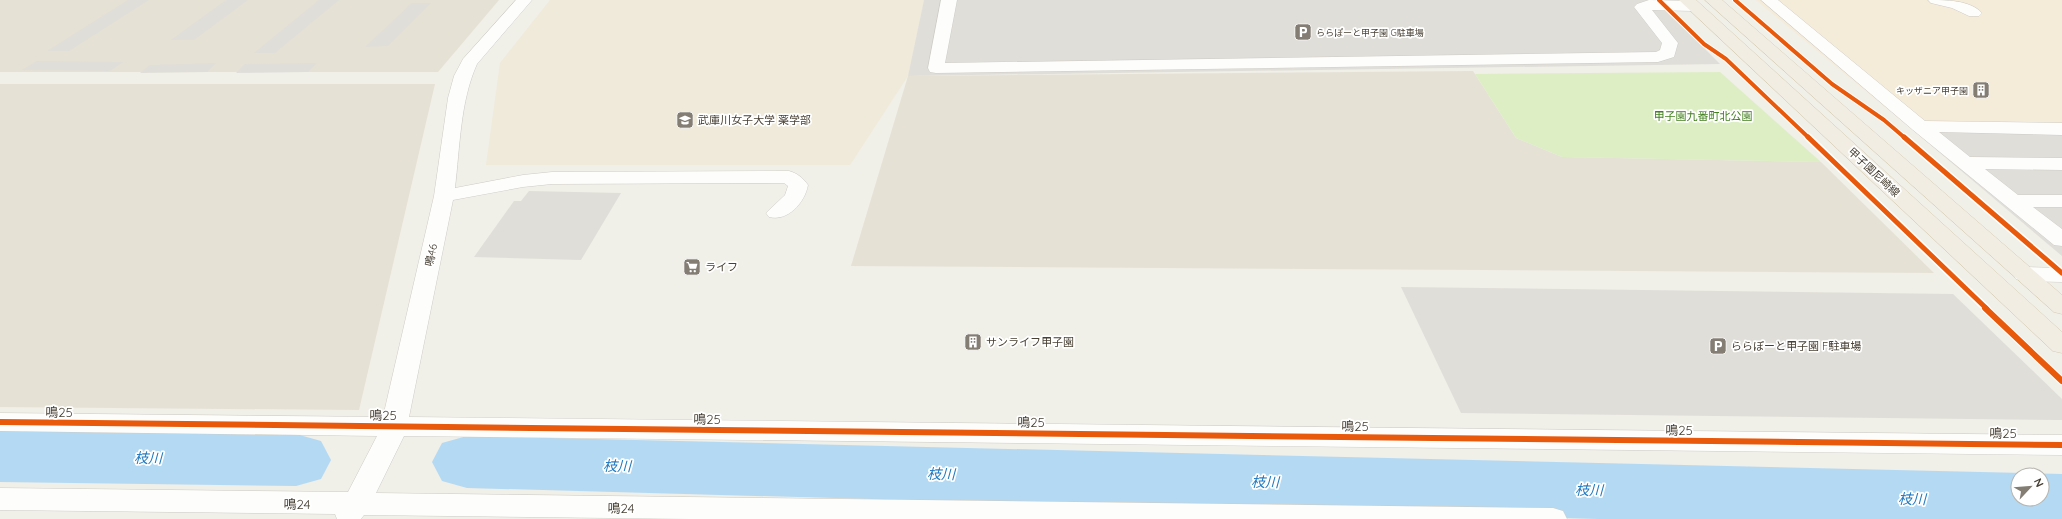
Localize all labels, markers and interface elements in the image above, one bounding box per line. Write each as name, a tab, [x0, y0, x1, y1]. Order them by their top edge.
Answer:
parking icon: ららぽーと甲子園 G駐車場	[1293, 22, 1313, 42]
place label: ららぽーと甲子園 G駐車場	[1316, 27, 1424, 38]
building icon: キッザニア甲子園	[1971, 80, 1991, 100]
place label: キッザニア甲子園	[1896, 85, 1968, 96]
park label: 甲子園九番町北公園	[1654, 109, 1753, 123]
school or university icon: 武庫川女子大学 薬学部	[675, 110, 695, 130]
place label: 武庫川女子大学 薬学部	[698, 113, 811, 127]
street label: 甲子園尼崎線	[1845, 144, 1903, 200]
street label: 鳴46	[422, 242, 440, 268]
supermarket icon: ライフ	[682, 257, 702, 277]
place label: ライフ	[705, 260, 738, 274]
building icon: サンライフ甲子園	[963, 332, 983, 352]
place label: サンライフ甲子園	[986, 335, 1074, 349]
parking icon: ららぽーと甲子園 F駐車場	[1708, 336, 1728, 356]
place label: ららぽーと甲子園 F駐車場	[1731, 339, 1861, 353]
street label: 鳴25	[45, 404, 73, 420]
street label: 鳴25	[369, 407, 397, 423]
street label: 鳴25	[693, 411, 721, 427]
street label: 鳴25	[1017, 414, 1045, 430]
street label: 鳴25	[1341, 418, 1369, 434]
street label: 鳴25	[1665, 422, 1693, 438]
street label: 鳴25	[1989, 425, 2017, 441]
water label: 枝川	[134, 449, 164, 467]
water label: 枝川	[603, 457, 633, 475]
water label: 枝川	[927, 465, 957, 483]
north arrow	[2010, 467, 2050, 507]
water label: 枝川	[1251, 473, 1281, 491]
text: N	[2031, 476, 2047, 489]
water label: 枝川	[1575, 481, 1605, 499]
water label: 枝川	[1898, 490, 1928, 508]
street label: 鳴24	[283, 496, 311, 512]
street label: 鳴24	[607, 500, 635, 516]

